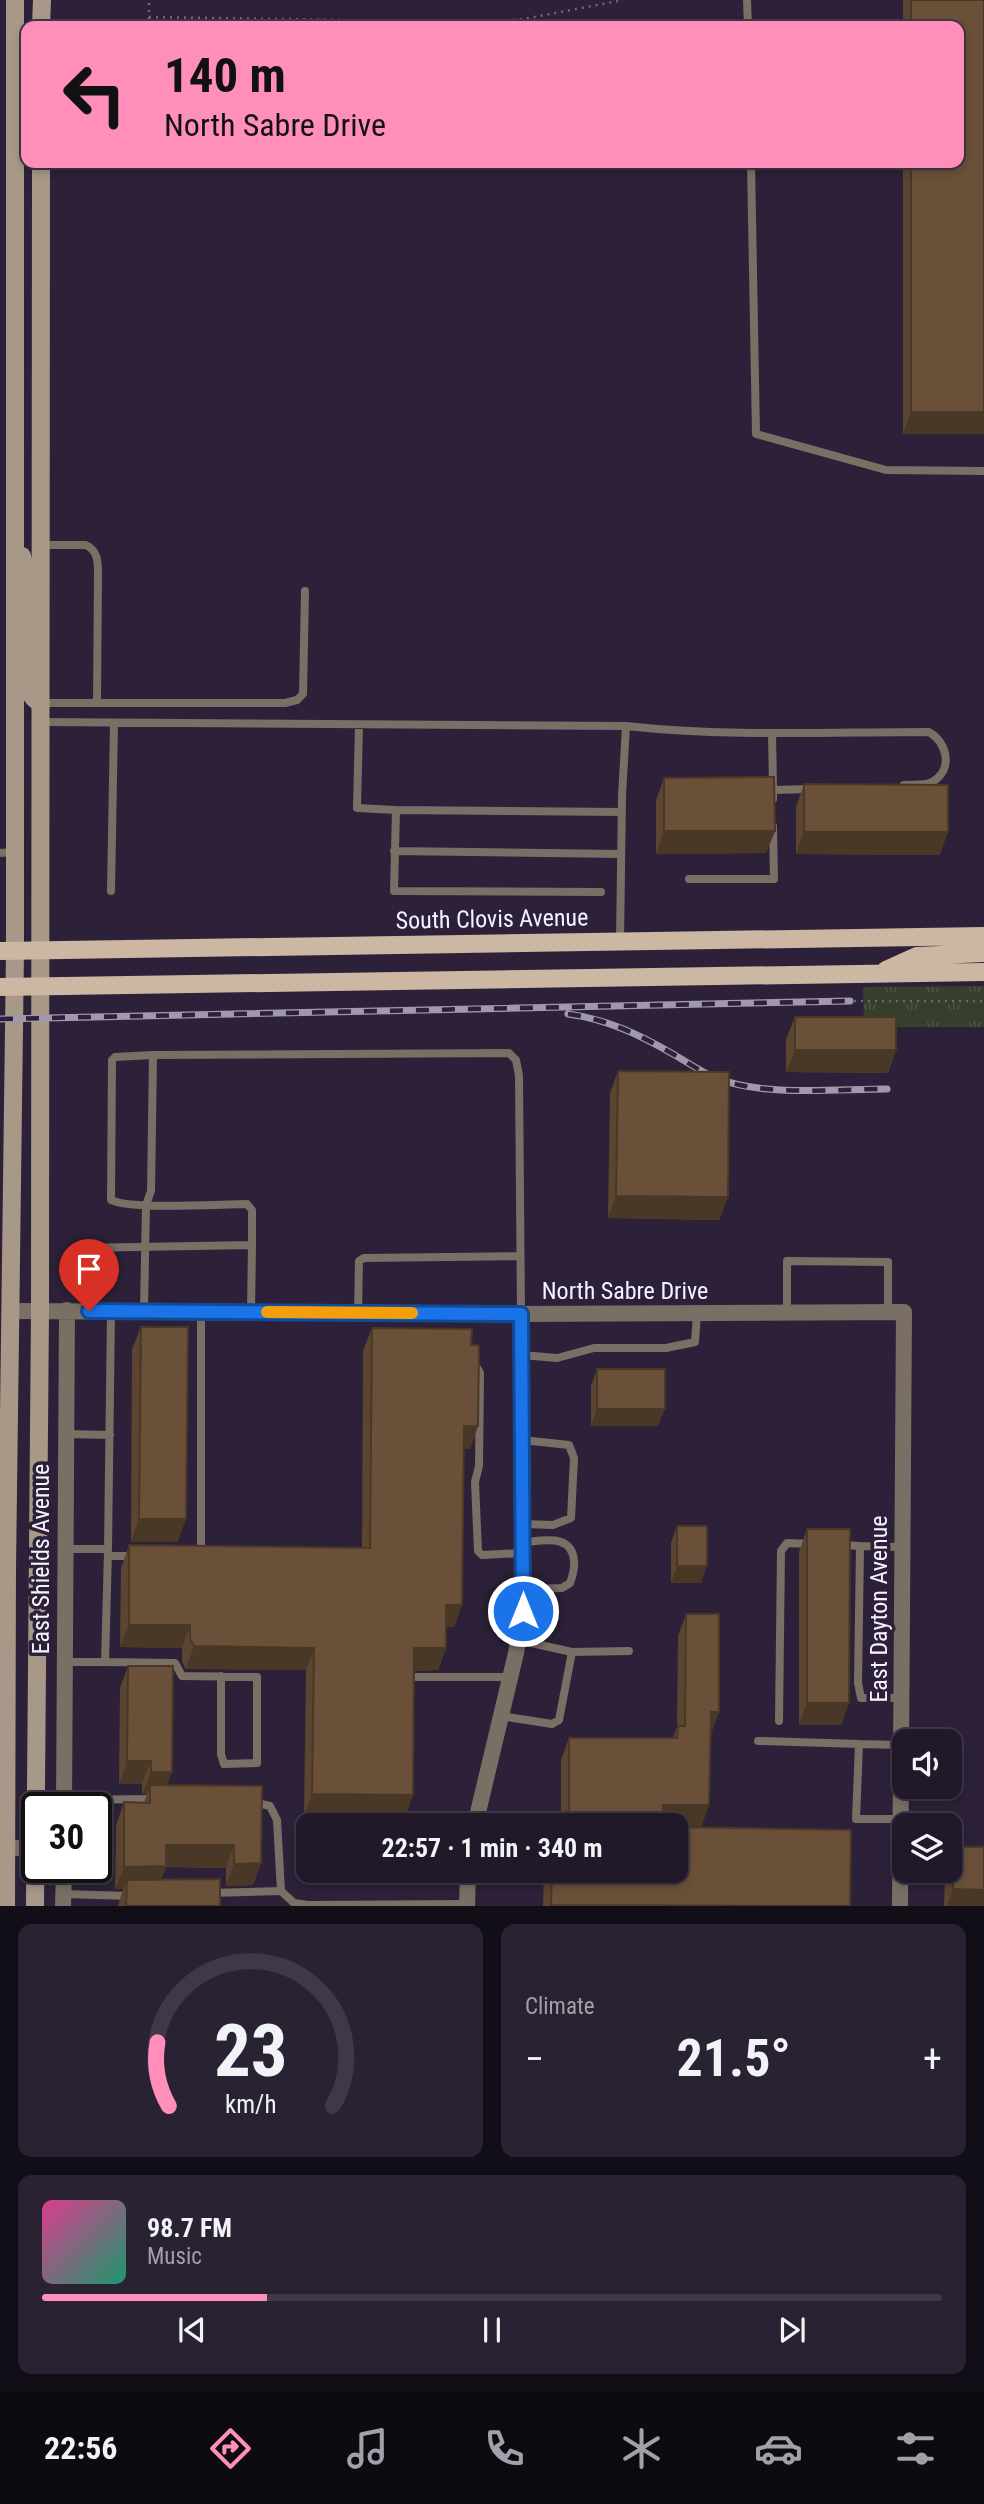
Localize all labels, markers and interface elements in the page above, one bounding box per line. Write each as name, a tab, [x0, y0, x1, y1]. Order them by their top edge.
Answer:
text: 140 m	[164, 47, 286, 104]
icon: left	[49, 49, 140, 140]
text: North Sabre Drive	[164, 106, 386, 144]
street label: South Clovis Avenue	[395, 903, 589, 935]
pin	[59, 1239, 119, 1311]
icon: arrive	[70, 1250, 108, 1288]
street label: North Sabre Drive	[542, 1277, 708, 1305]
street label: East Shields Avenue	[27, 1464, 55, 1654]
street label: East Dayton Avenue	[865, 1515, 893, 1703]
position arrow	[486, 1574, 560, 1648]
map controls	[892, 1729, 962, 1883]
button: sound	[892, 1729, 962, 1799]
speed limit sign: 30	[21, 1792, 112, 1883]
button: layers	[892, 1813, 962, 1883]
text: 22:57 · 1 min · 340 m	[382, 1833, 602, 1863]
text: Climate	[525, 1993, 595, 2020]
text: 23	[214, 2009, 287, 2095]
text: 21.5°	[676, 2028, 791, 2089]
text: −	[525, 2037, 544, 2081]
text: +	[923, 2037, 942, 2081]
text: km/h	[225, 2090, 276, 2119]
text: 98.7 FM	[147, 2213, 232, 2243]
text: Music	[147, 2243, 202, 2270]
icon: previous	[173, 2311, 211, 2349]
icon: pause	[473, 2311, 511, 2349]
icon: next	[773, 2311, 811, 2349]
icon: directions	[206, 2424, 255, 2473]
icon: music	[343, 2424, 392, 2473]
icon: phone	[480, 2424, 529, 2473]
icon: climate	[617, 2424, 666, 2473]
icon: car	[754, 2424, 803, 2473]
icon: filters	[891, 2424, 940, 2473]
text: 22:56	[44, 2429, 117, 2467]

